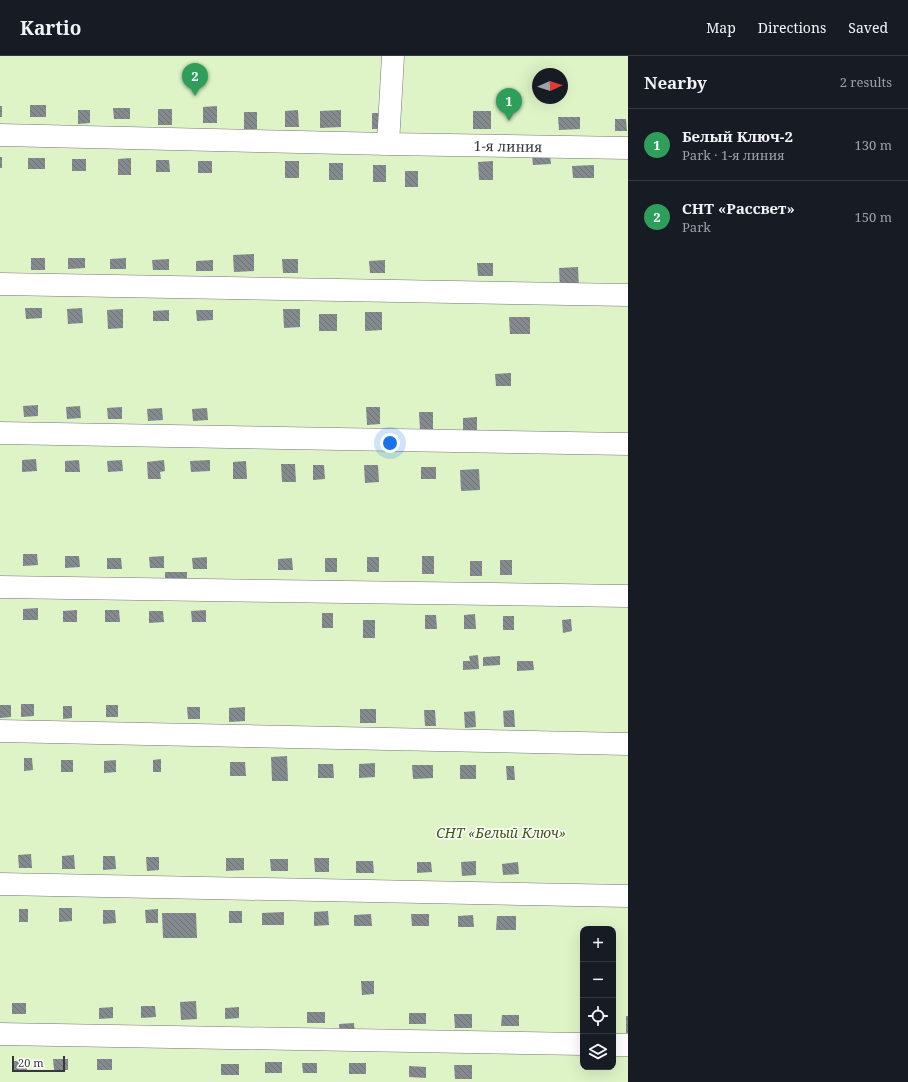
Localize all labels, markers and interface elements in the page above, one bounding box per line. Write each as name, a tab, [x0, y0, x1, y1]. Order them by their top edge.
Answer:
text: Kartio	[20, 15, 81, 41]
text: Map	[706, 18, 736, 37]
text: Directions	[758, 18, 826, 37]
text: Saved	[848, 18, 888, 37]
pin: 2	[182, 63, 208, 96]
north arrow	[532, 68, 568, 104]
text: Nearby	[644, 71, 707, 94]
text: 2 results	[840, 73, 892, 91]
pin: 1	[496, 88, 522, 121]
text: Белый Ключ-2	[682, 126, 793, 146]
street label: 1-я линия	[474, 136, 542, 156]
text: 1	[653, 136, 661, 154]
text: 130 m	[855, 136, 892, 154]
text: Park · 1-я линия	[682, 146, 785, 164]
text: СНТ «Рассвет»	[682, 198, 795, 218]
text: 2	[653, 208, 661, 226]
text: 150 m	[855, 208, 892, 226]
text: Park	[682, 218, 711, 236]
your location	[380, 433, 400, 453]
park label: СНТ «Белый Ключ»	[436, 823, 566, 842]
map controls	[580, 926, 616, 1070]
button: +	[580, 926, 616, 962]
button: −	[580, 962, 616, 998]
button: locate	[580, 998, 616, 1034]
button: layers	[580, 1034, 616, 1070]
scale bar	[12, 1054, 65, 1073]
text: 20 m	[18, 1055, 44, 1070]

